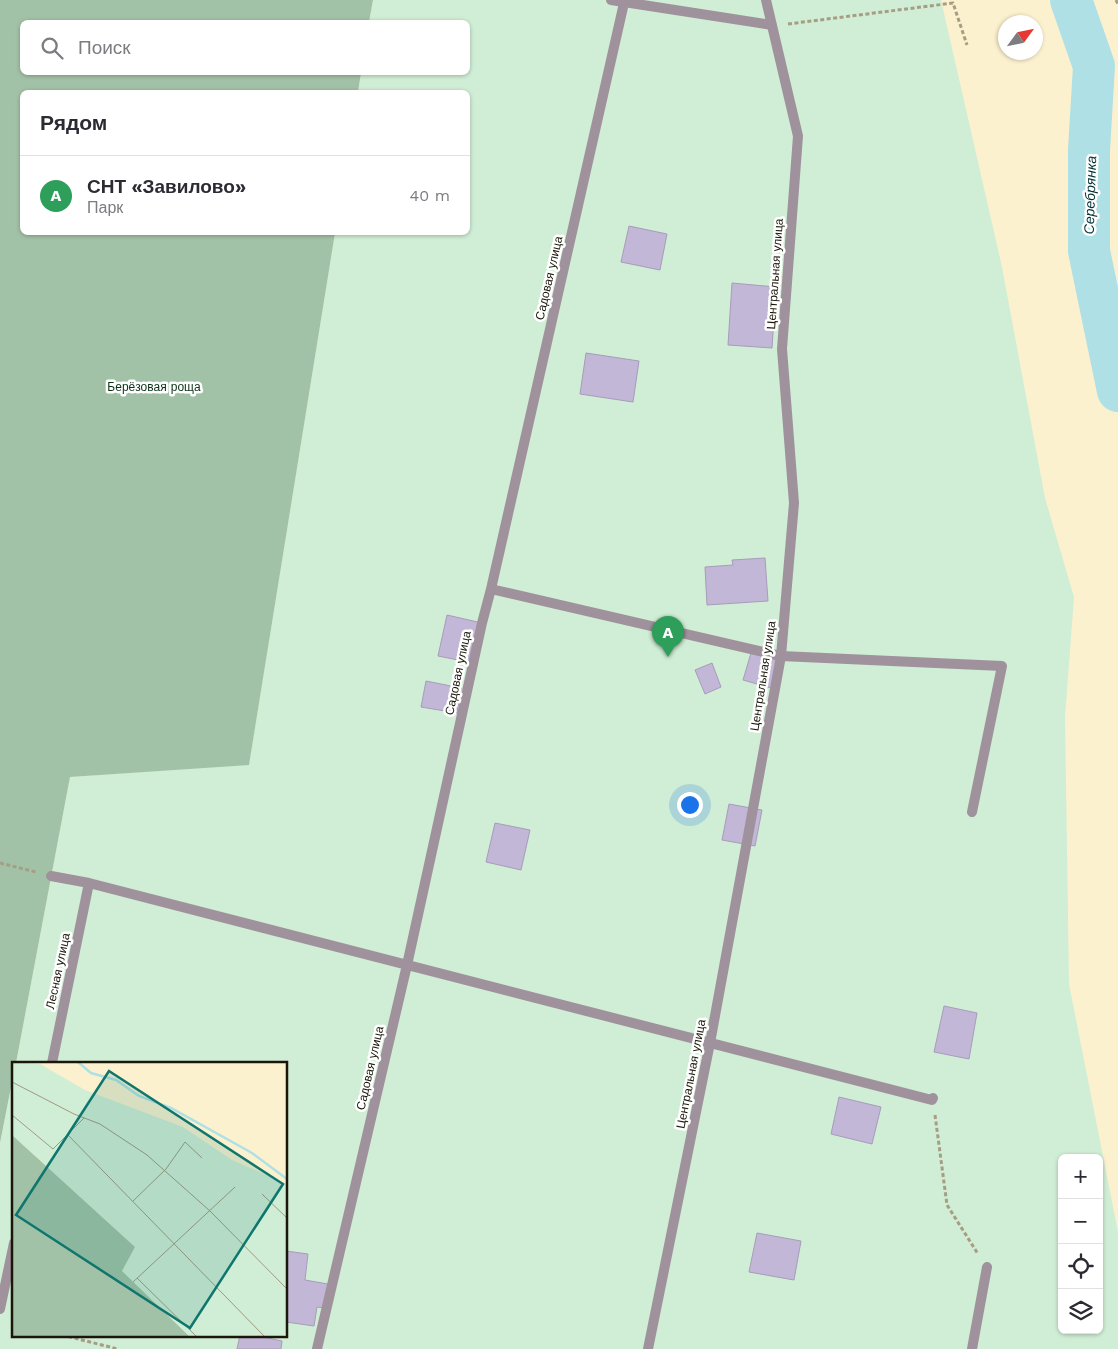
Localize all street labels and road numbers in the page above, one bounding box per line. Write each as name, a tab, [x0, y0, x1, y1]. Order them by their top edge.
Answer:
street label: Центральная улица	[764, 218, 786, 330]
street label: Садовая улица	[533, 234, 566, 321]
street label: Центральная улица	[747, 620, 779, 732]
street label: Садовая улица	[442, 629, 474, 716]
street label: Лесная улица	[43, 931, 73, 1010]
street label: Центральная улица	[674, 1018, 709, 1130]
street label: Садовая улица	[354, 1024, 387, 1111]

